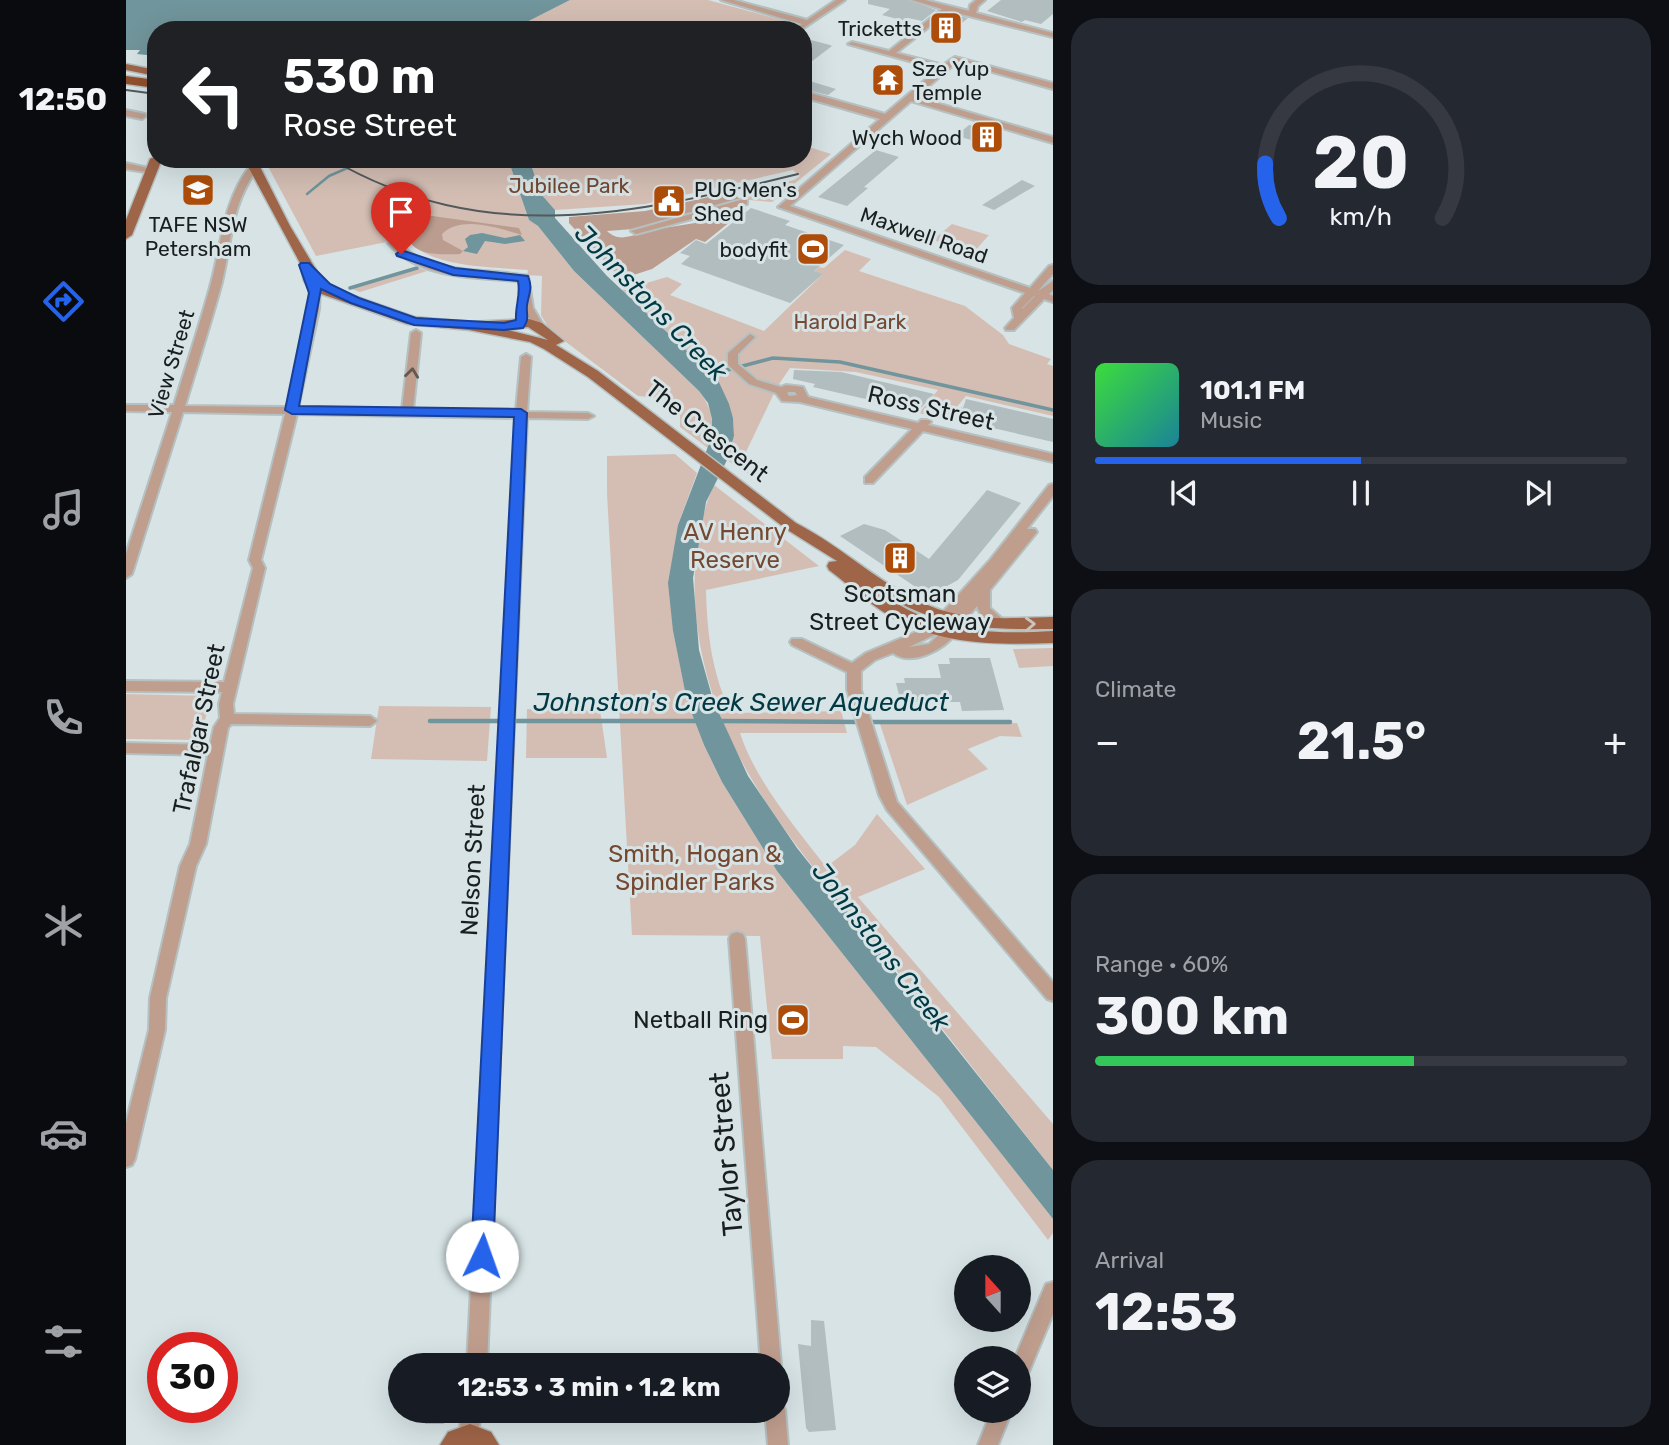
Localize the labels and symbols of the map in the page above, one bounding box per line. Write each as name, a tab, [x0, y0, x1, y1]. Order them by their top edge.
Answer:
building icon: Tricketts	[927, 9, 965, 47]
place label: Tricketts	[838, 16, 922, 41]
place label: Sze Yup Temple	[912, 56, 989, 105]
temple icon: Sze Yup Temple	[869, 61, 907, 99]
building icon: Wych Wood	[968, 118, 1006, 156]
place label: Wych Wood	[852, 125, 962, 150]
school or university icon: TAFE NSW Petersham	[179, 171, 217, 209]
park label: Jubilee Park	[509, 173, 630, 198]
place label: PUG Men's Shed	[694, 177, 797, 226]
pin	[371, 182, 431, 254]
public building icon: PUG Men's Shed	[650, 182, 688, 220]
street label: Maxwell Road	[857, 202, 991, 268]
place label: TAFE NSW Petersham	[145, 212, 251, 261]
water label: Johnstons Creek	[568, 218, 734, 388]
sports icon: bodyfit	[794, 230, 832, 268]
place label: bodyfit	[720, 237, 788, 262]
street label: View Street	[143, 307, 199, 421]
park label: Harold Park	[794, 309, 907, 334]
one-way arrow	[404, 367, 419, 378]
street label: The Crescent	[640, 374, 774, 488]
street label: Ross Street	[865, 380, 997, 436]
park label: AV Henry Reserve	[683, 518, 787, 574]
building icon: Scotsman Street Cycleway	[881, 539, 919, 577]
place label: Scotsman Street Cycleway	[809, 580, 991, 636]
one-way arrow	[1024, 616, 1035, 631]
street label: Trafalgar Street	[167, 641, 231, 817]
water label: Johnston's Creek Sewer Aqueduct	[533, 687, 950, 718]
street label: Nelson Street	[455, 783, 491, 937]
park label: Smith, Hogan & Spindler Parks	[608, 840, 782, 896]
water label: Johnstons Creek	[805, 856, 957, 1038]
sports icon: Netball Ring	[774, 1001, 812, 1039]
place label: Netball Ring	[633, 1006, 768, 1034]
street label: Taylor Street	[702, 1070, 750, 1238]
position arrow	[445, 1219, 519, 1293]
north arrow	[954, 1255, 1031, 1332]
speed limit sign: 30	[147, 1332, 238, 1423]

